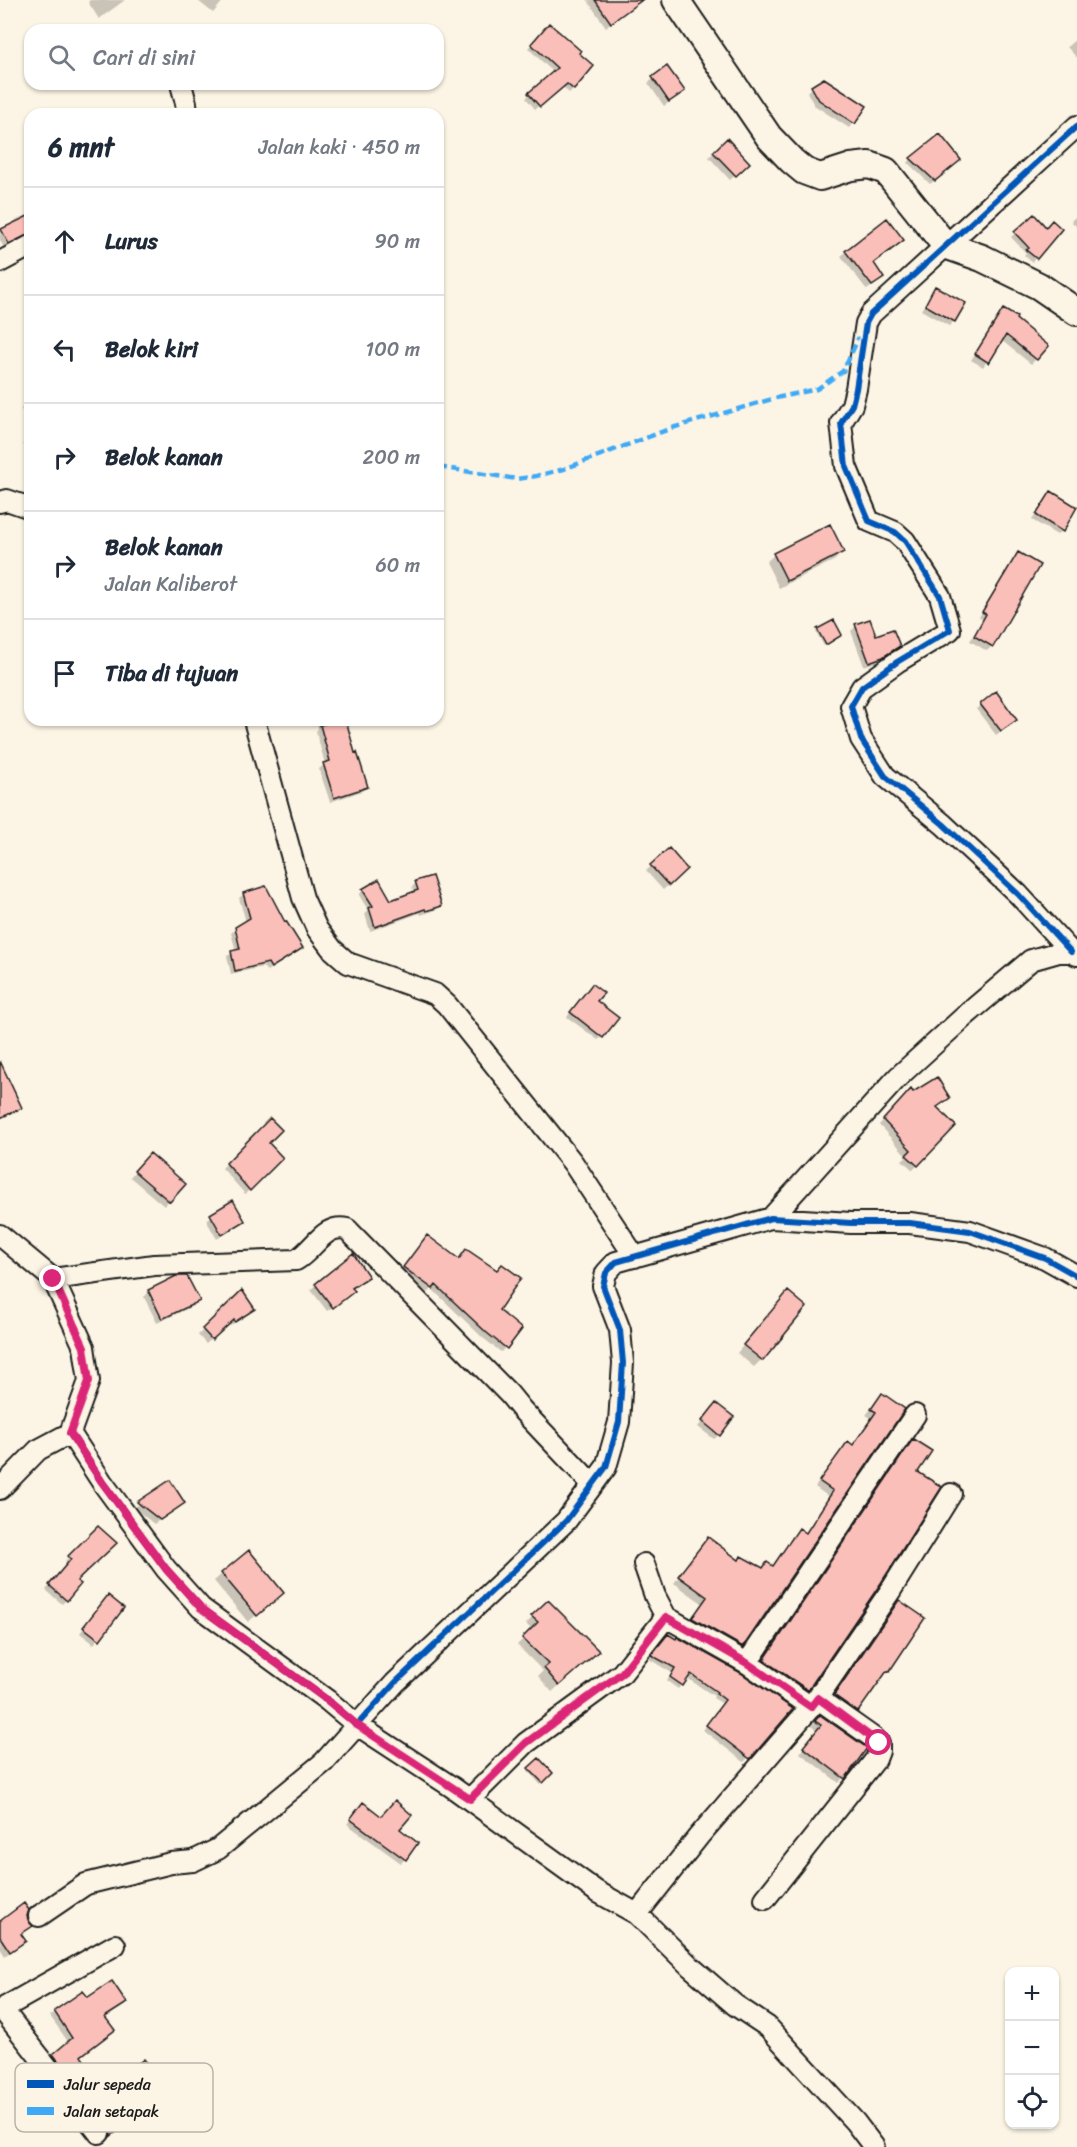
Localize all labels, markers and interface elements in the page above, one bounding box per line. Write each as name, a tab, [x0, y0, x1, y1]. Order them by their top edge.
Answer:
search box	[24, 24, 444, 90]
text: Cari di sini	[93, 38, 195, 77]
icon: search	[45, 41, 78, 74]
text: 6 mnt	[48, 124, 114, 170]
text: Jalan kaki · 450 m	[258, 130, 420, 165]
text: Lurus	[105, 222, 158, 261]
text: 90 m	[375, 224, 420, 259]
icon: ahead	[48, 225, 81, 258]
text: Belok kiri	[105, 330, 198, 369]
text: 100 m	[366, 332, 420, 367]
icon: left	[48, 333, 81, 366]
text: Belok kanan	[105, 438, 223, 477]
text: 200 m	[363, 440, 420, 475]
icon: right	[48, 441, 81, 474]
text: Belok kanan	[105, 528, 223, 567]
text: 60 m	[375, 548, 420, 583]
icon: right	[48, 549, 81, 582]
text: Jalan Kaliberot	[105, 567, 237, 602]
text: Tiba di tujuan	[105, 654, 238, 693]
icon: arrive	[48, 657, 81, 690]
route end	[39, 1265, 65, 1291]
route start	[865, 1729, 891, 1755]
map controls	[1005, 1967, 1059, 2129]
button: +	[1005, 1967, 1059, 2021]
button: −	[1005, 2021, 1059, 2075]
legend	[15, 2063, 213, 2132]
text: Jalur sepeda	[63, 2070, 152, 2099]
button: locate	[1005, 2075, 1059, 2129]
text: Jalan setapak	[63, 2097, 159, 2126]

